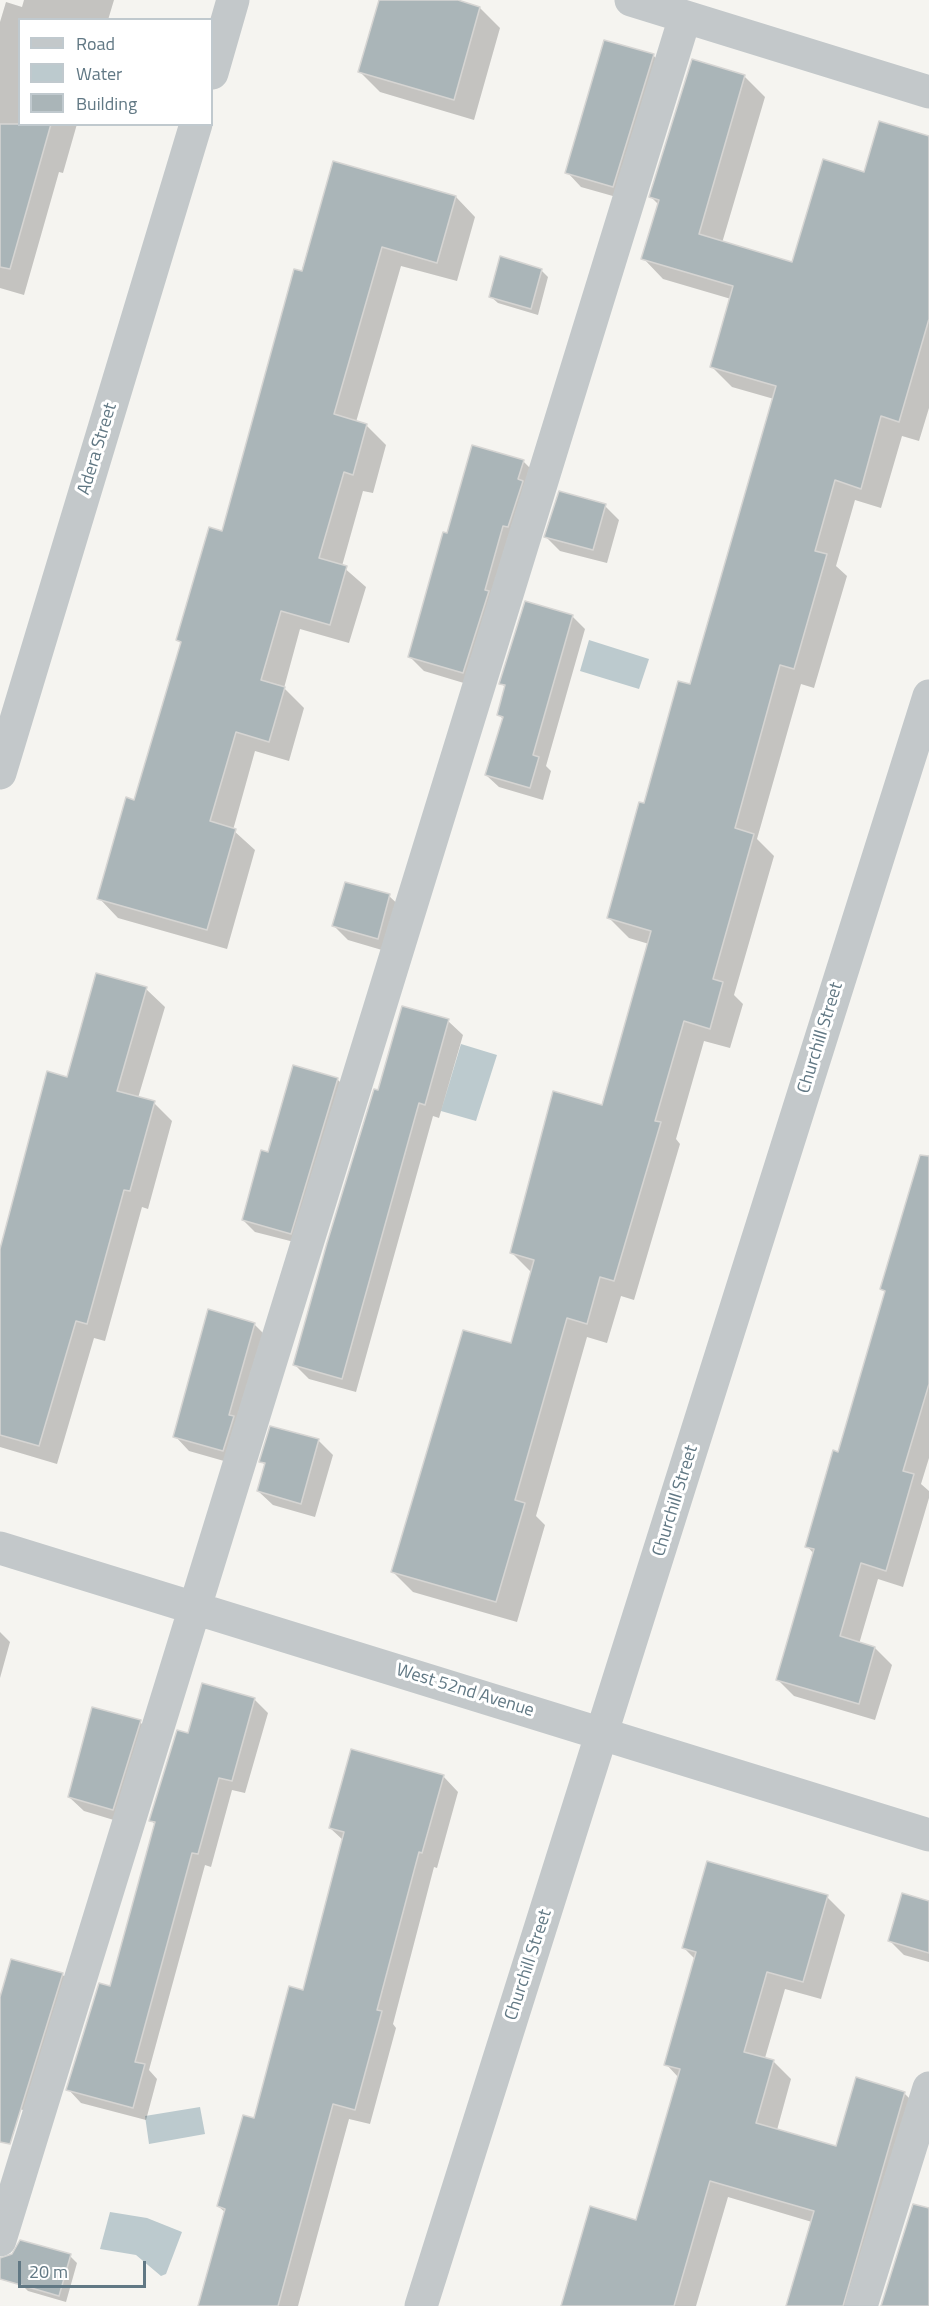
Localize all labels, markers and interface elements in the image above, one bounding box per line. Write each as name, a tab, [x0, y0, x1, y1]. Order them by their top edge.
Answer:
legend	[18, 18, 213, 126]
text: Road	[76, 30, 115, 57]
text: Water	[76, 60, 122, 87]
text: Building	[76, 90, 137, 117]
street label: Adera Street	[74, 400, 122, 498]
street label: Churchill Street	[794, 980, 848, 1096]
street label: Churchill Street	[649, 1443, 703, 1559]
street label: West 52nd Avenue	[393, 1660, 537, 1722]
street label: Churchill Street	[501, 1907, 557, 2023]
scale bar	[21, 2249, 148, 2287]
text: 20 m	[29, 2258, 68, 2285]

